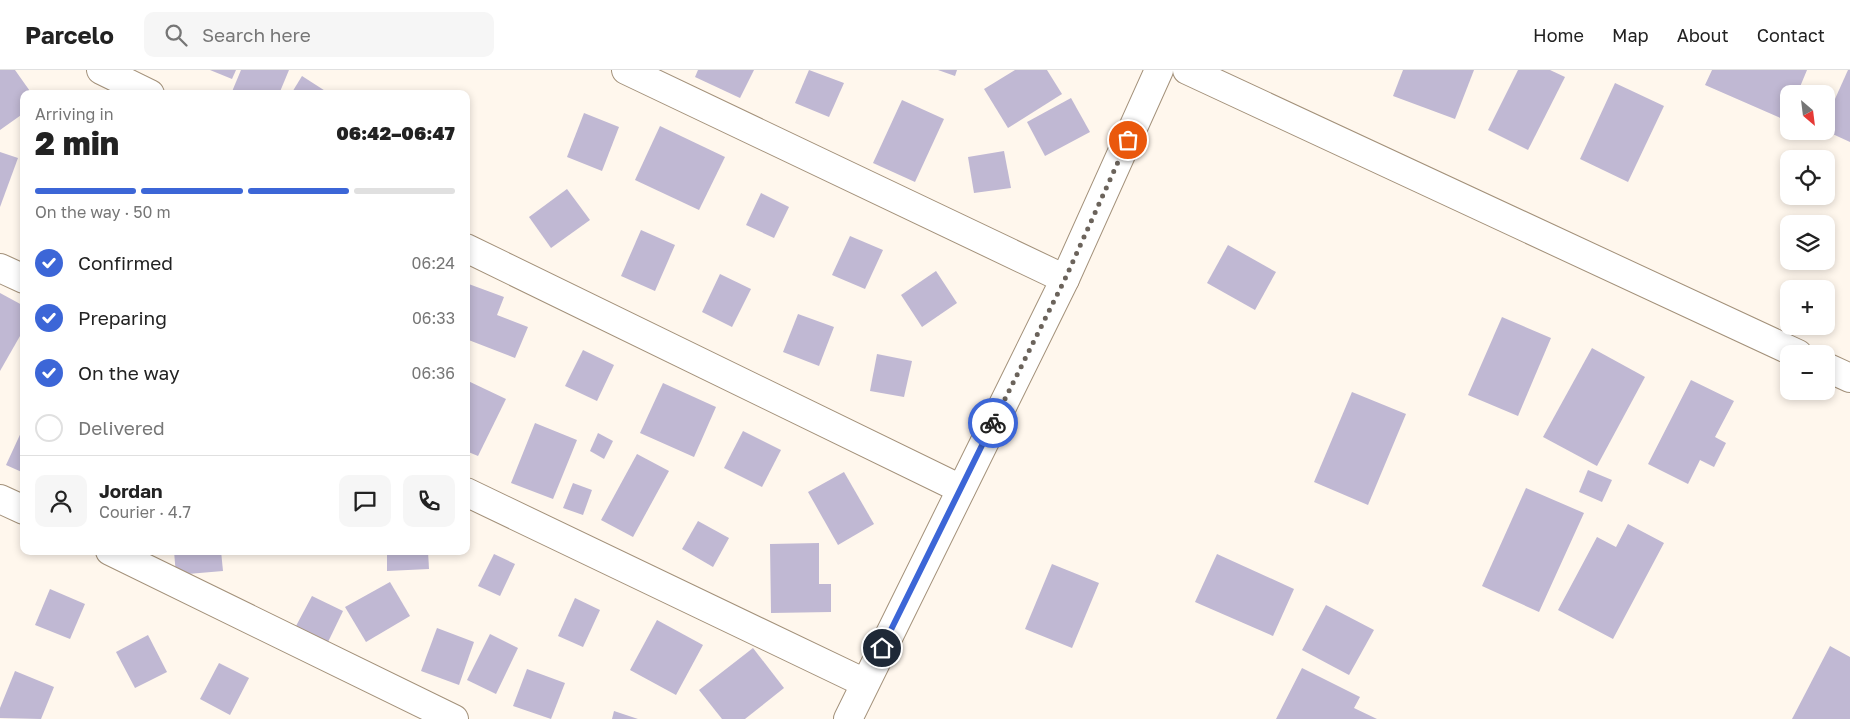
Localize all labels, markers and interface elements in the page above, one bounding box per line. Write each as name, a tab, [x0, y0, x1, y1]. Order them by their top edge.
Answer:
search box	[144, 12, 494, 57]
text: Parcelo	[25, 20, 114, 49]
icon: search	[162, 21, 190, 49]
text: Search here	[202, 23, 311, 46]
text: Home	[1533, 24, 1584, 46]
text: Map	[1612, 24, 1649, 46]
text: About	[1677, 24, 1729, 46]
text: Contact	[1757, 24, 1825, 46]
north arrow	[1780, 85, 1835, 140]
map controls	[1780, 85, 1835, 400]
text: Arriving in	[35, 104, 114, 124]
pin	[1107, 119, 1149, 161]
text: 06:42–06:47	[336, 121, 455, 144]
text: 2 min	[35, 124, 119, 162]
icon: bag	[1114, 126, 1142, 154]
button: locate	[1780, 150, 1835, 205]
text: On the way · 50 m	[35, 202, 171, 222]
button: layers	[1780, 215, 1835, 270]
icon: check	[35, 249, 63, 277]
text: Confirmed	[78, 251, 173, 274]
text: 06:24	[412, 253, 455, 273]
button: +	[1780, 280, 1835, 335]
icon: check	[35, 304, 63, 332]
text: Preparing	[78, 306, 167, 329]
text: 06:33	[412, 308, 455, 328]
button: −	[1780, 345, 1835, 400]
icon: check	[35, 359, 63, 387]
text: On the way	[78, 361, 180, 384]
text: 06:36	[412, 363, 455, 383]
courier	[968, 398, 1018, 448]
icon: bike	[979, 409, 1007, 437]
text: Delivered	[78, 416, 165, 439]
button: person	[35, 475, 87, 527]
button: chat	[339, 475, 391, 527]
button: phone	[403, 475, 455, 527]
text: Jordan	[99, 479, 163, 502]
text: Courier · 4.7	[99, 502, 191, 522]
pin	[861, 627, 903, 669]
icon: home	[868, 634, 896, 662]

